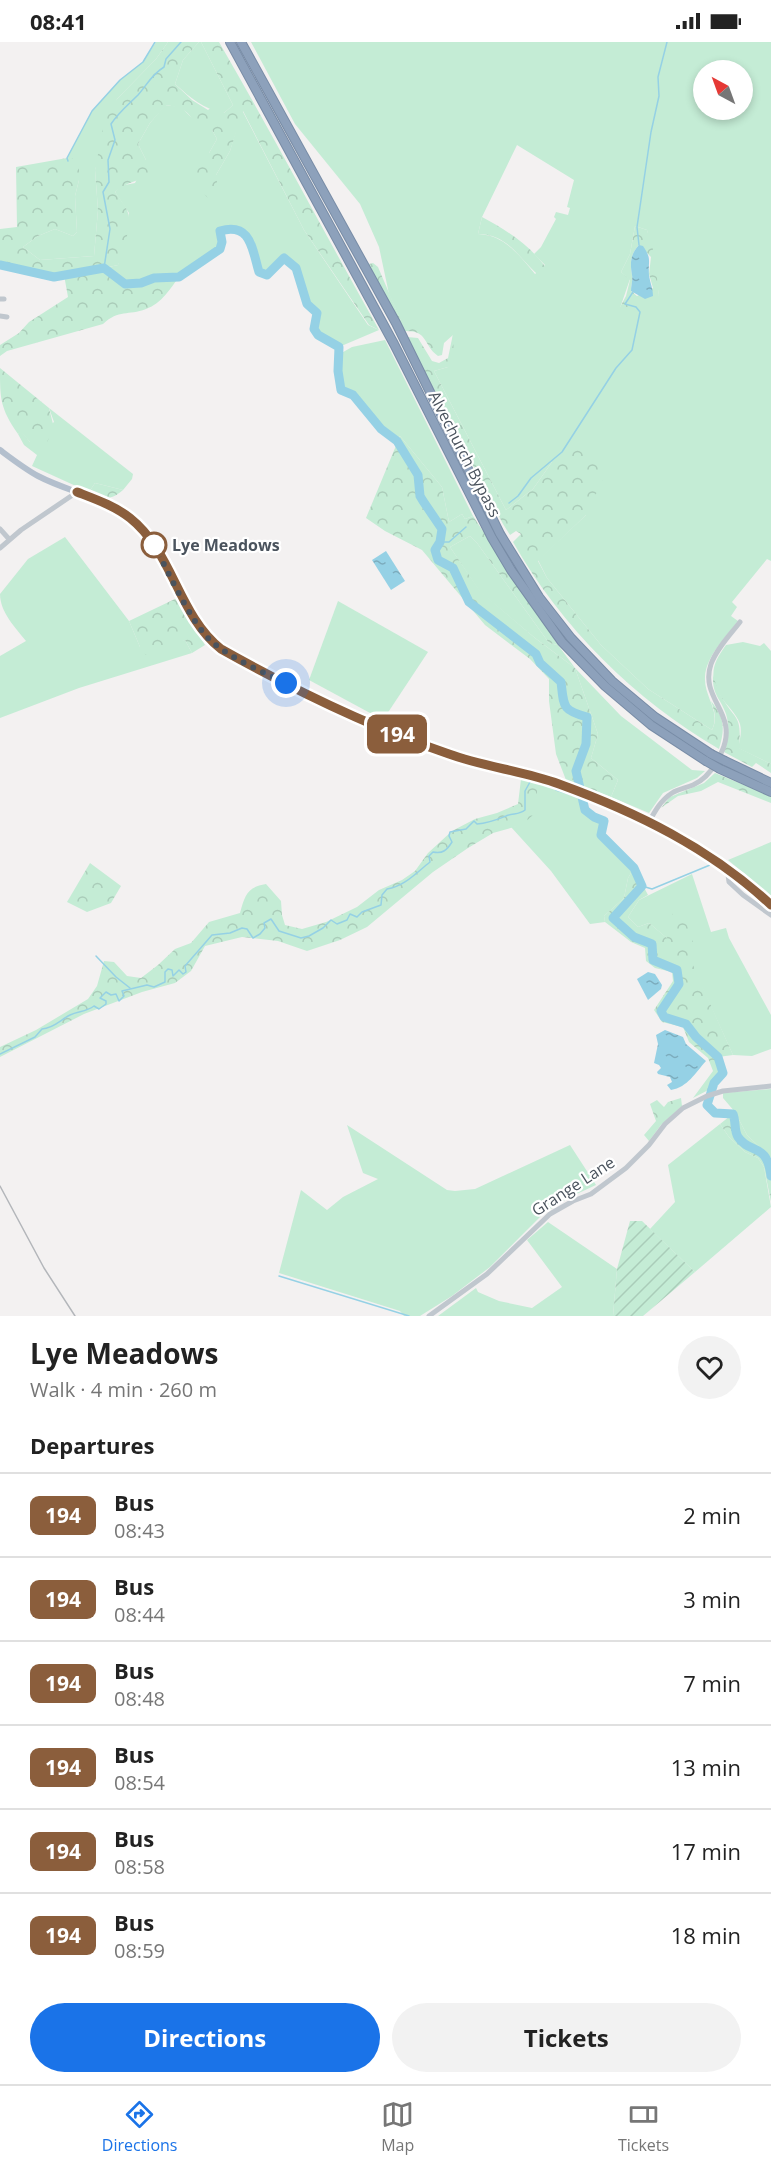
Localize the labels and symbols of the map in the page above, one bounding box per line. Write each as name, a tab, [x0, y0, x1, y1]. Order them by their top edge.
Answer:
north arrow	[693, 60, 753, 120]
street label: Alvechurch Bypass	[424, 387, 506, 521]
marker: Lye Meadows	[141, 532, 167, 558]
place label: Lye Meadows	[172, 534, 280, 556]
your location	[271, 668, 301, 698]
line badge: 194	[362, 714, 432, 754]
street label: Grange Lane	[527, 1151, 619, 1221]

